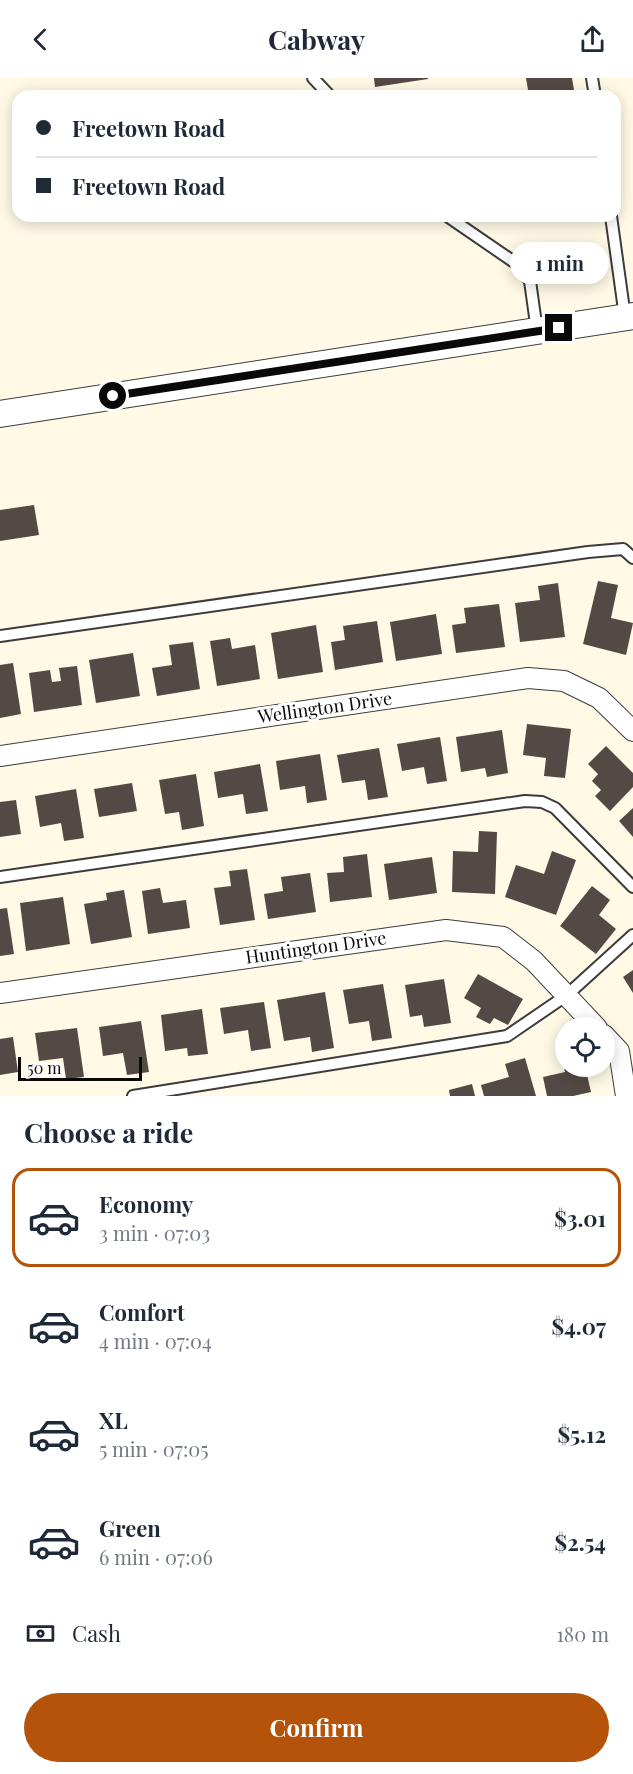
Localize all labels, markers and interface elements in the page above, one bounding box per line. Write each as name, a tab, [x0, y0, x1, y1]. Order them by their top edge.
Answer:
text: Cabway	[268, 21, 365, 57]
icon: back	[24, 23, 57, 56]
icon: share	[576, 23, 609, 56]
text: Freetown Road	[72, 113, 225, 143]
text: Freetown Road	[72, 171, 225, 201]
callout: 1 min	[510, 241, 608, 283]
text: 1 min	[535, 249, 584, 276]
route end	[545, 314, 572, 341]
route start	[99, 382, 126, 409]
street label: Wellington Drive	[255, 686, 394, 728]
street label: Huntington Drive	[244, 925, 388, 969]
map controls	[555, 1017, 615, 1077]
button: locate	[555, 1017, 615, 1077]
scale bar	[18, 1054, 142, 1082]
text: 50 m	[27, 1057, 61, 1078]
text: Choose a ride	[24, 1114, 193, 1150]
text: Economy	[99, 1189, 193, 1219]
icon: car	[27, 1191, 81, 1245]
text: $3.01	[554, 1203, 606, 1233]
text: 3 min · 07:03	[99, 1219, 210, 1246]
text: Comfort	[99, 1297, 185, 1327]
icon: car	[27, 1299, 81, 1353]
text: $4.07	[552, 1311, 606, 1341]
text: 4 min · 07:04	[99, 1327, 212, 1354]
text: XL	[99, 1405, 128, 1435]
icon: car	[27, 1407, 81, 1461]
text: $5.12	[557, 1419, 606, 1449]
text: 5 min · 07:05	[99, 1435, 209, 1462]
text: Green	[99, 1513, 161, 1543]
icon: car	[27, 1515, 81, 1569]
text: $2.54	[555, 1527, 606, 1557]
text: 6 min · 07:06	[99, 1543, 213, 1570]
icon: cash	[24, 1617, 57, 1650]
text: Cash	[72, 1618, 121, 1648]
text: 180 m	[556, 1620, 609, 1647]
button: Confirm	[24, 1693, 609, 1762]

